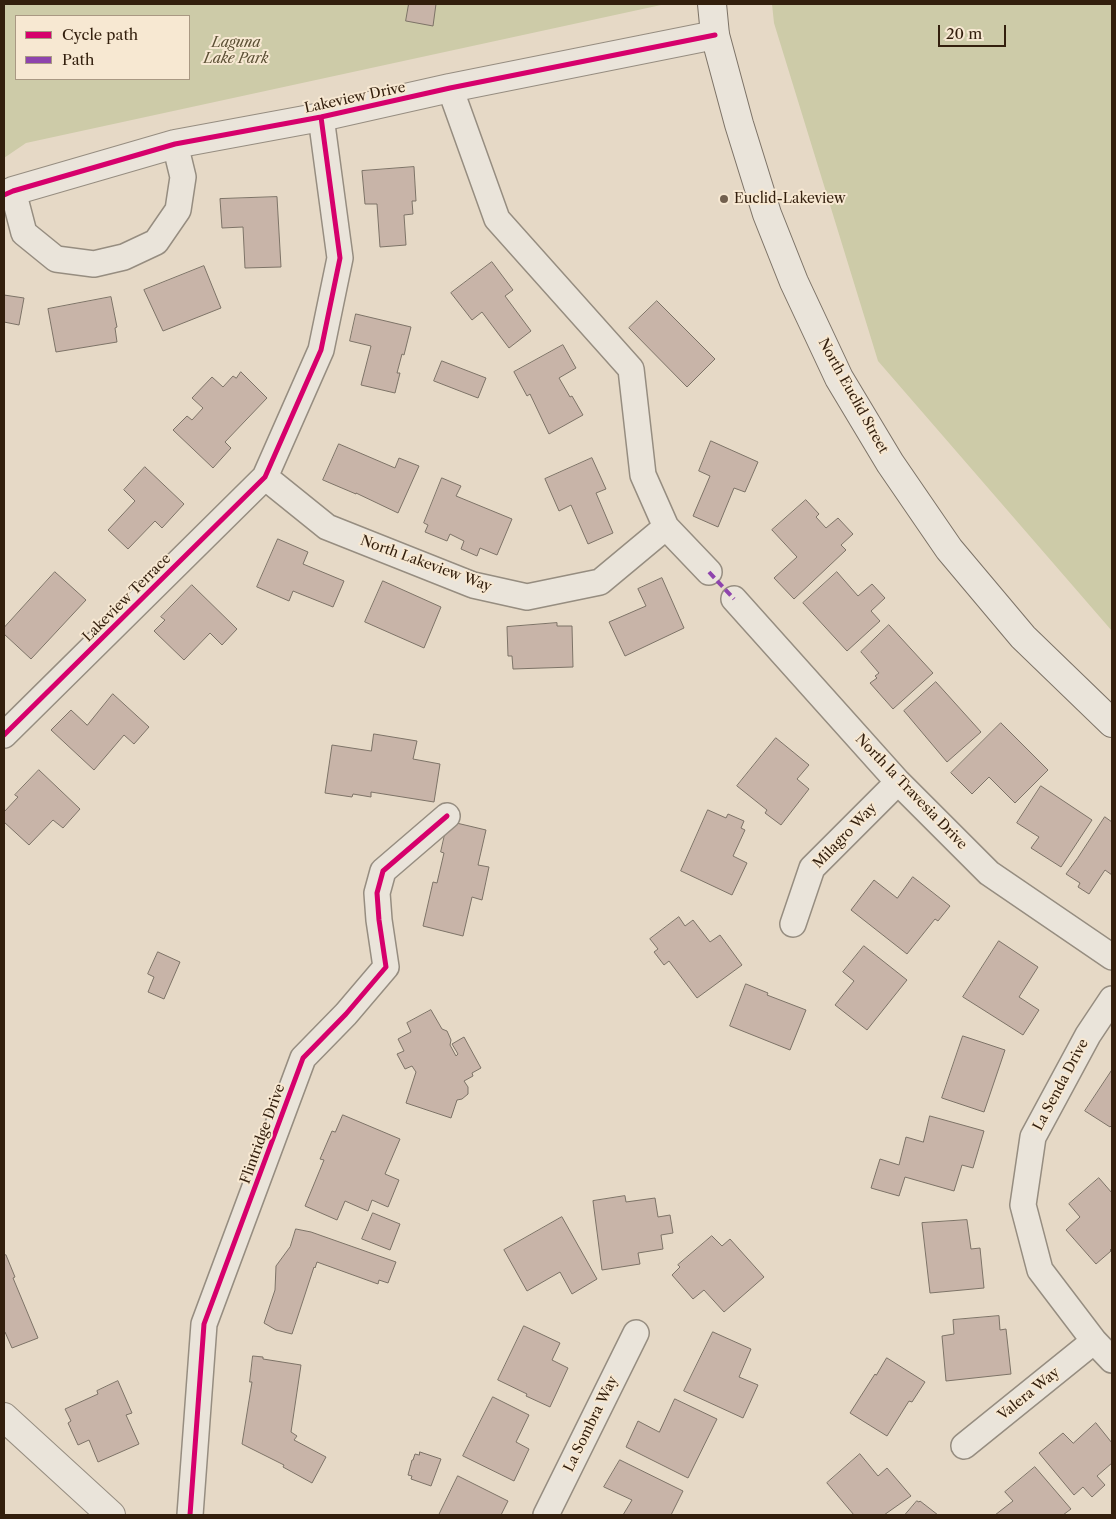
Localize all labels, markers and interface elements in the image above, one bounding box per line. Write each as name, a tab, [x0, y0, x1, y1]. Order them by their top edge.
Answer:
legend	[15, 15, 190, 80]
scale bar	[941, 15, 1008, 47]
text: 20 m	[946, 24, 982, 43]
text: Cycle path	[62, 25, 138, 44]
park label: Laguna Lake Park	[203, 35, 269, 68]
text: Path	[62, 50, 94, 69]
street label: Lakeview Drive	[303, 79, 407, 117]
place label: Euclid-Lakeview	[734, 191, 846, 207]
marker: Euclid-Lakeview	[718, 193, 730, 205]
street label: North Euclid Street	[814, 335, 892, 457]
street label: North Lakeview Way	[358, 532, 494, 596]
street label: Lakeview Terrace	[79, 550, 175, 646]
street label: North la Travesia Drive	[852, 731, 970, 853]
street label: Milagro Way	[810, 800, 880, 872]
street label: La Senda Drive	[1030, 1036, 1092, 1134]
street label: Flintridge Drive	[237, 1082, 289, 1186]
street label: Valera Way	[995, 1364, 1063, 1424]
street label: La Sombra Way	[561, 1373, 621, 1475]

